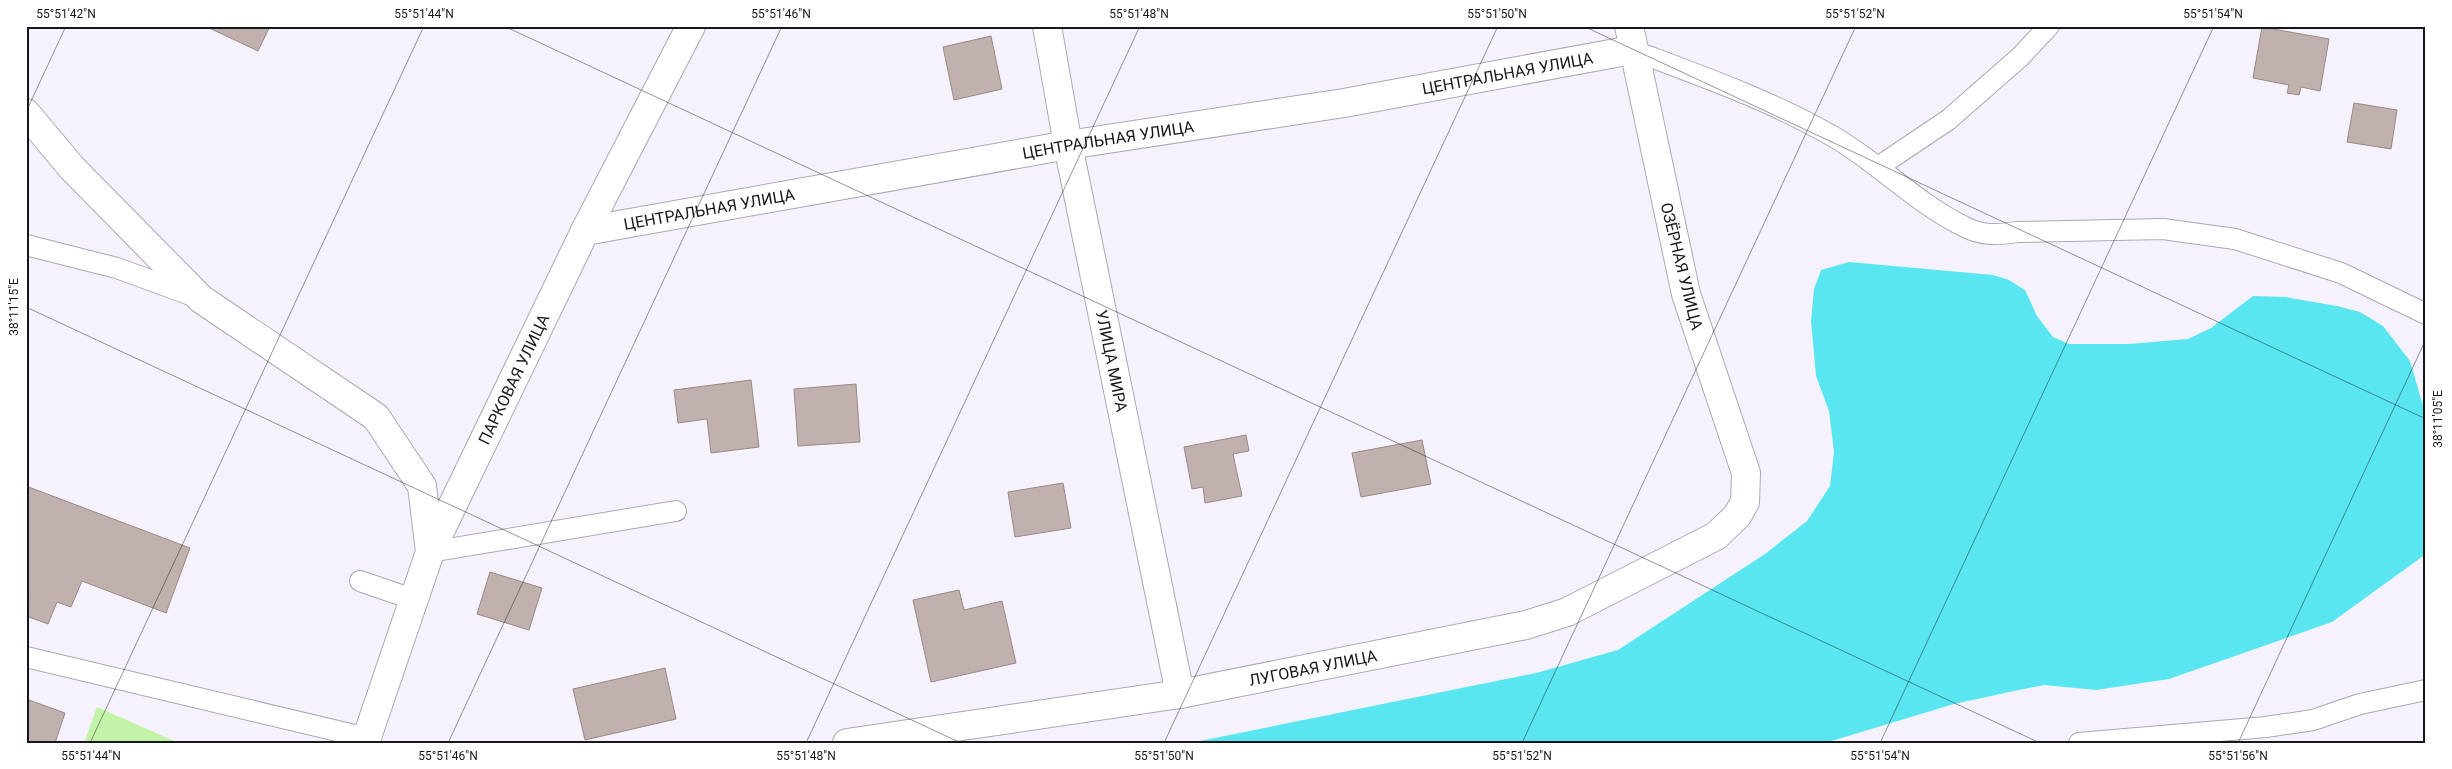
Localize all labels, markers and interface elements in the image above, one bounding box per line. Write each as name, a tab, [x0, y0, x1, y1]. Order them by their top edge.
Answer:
text: 55°51'42"N	[36, 7, 96, 21]
text: 55°51'44"N	[394, 7, 454, 21]
text: 55°51'46"N	[751, 7, 811, 21]
text: 55°51'48"N	[1109, 7, 1169, 21]
text: 55°51'50"N	[1467, 7, 1527, 21]
text: 55°51'52"N	[1825, 7, 1885, 21]
text: 55°51'54"N	[2183, 7, 2243, 21]
street label: ЦЕНТРАЛЬНАЯ УЛИЦА	[1421, 48, 1595, 98]
street label: ЦЕНТРАЛЬНАЯ УЛИЦА	[1021, 117, 1196, 163]
street label: ЦЕНТРАЛЬНАЯ УЛИЦА	[622, 185, 797, 234]
street label: ОЗЁРНАЯ УЛИЦА	[1657, 201, 1707, 332]
text: 38°11'15"E	[7, 278, 21, 336]
street label: УЛИЦА МИРА	[1092, 308, 1131, 414]
street label: ПАРКОВАЯ УЛИЦА	[474, 311, 554, 447]
text: 38°11'05"E	[2431, 390, 2445, 448]
street label: ЛУГОВАЯ УЛИЦА	[1247, 646, 1379, 690]
text: 55°51'44"N	[61, 749, 121, 763]
text: 55°51'46"N	[418, 749, 478, 763]
text: 55°51'48"N	[776, 749, 836, 763]
text: 55°51'50"N	[1134, 749, 1194, 763]
text: 55°51'52"N	[1492, 749, 1552, 763]
text: 55°51'54"N	[1850, 749, 1910, 763]
text: 55°51'56"N	[2208, 749, 2268, 763]

